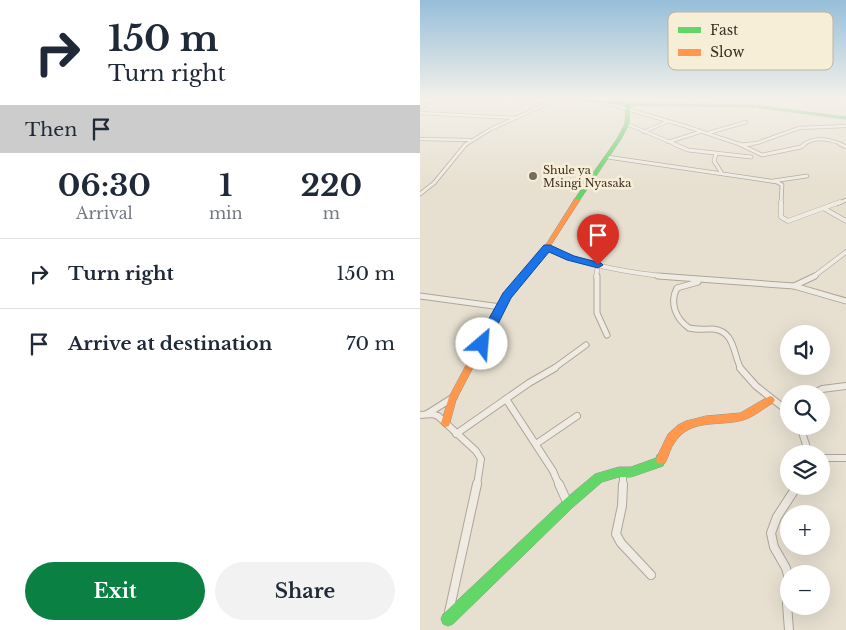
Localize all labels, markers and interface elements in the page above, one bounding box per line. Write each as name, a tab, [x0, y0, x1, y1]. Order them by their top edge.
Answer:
legend	[668, 12, 833, 70]
text: 150 m	[108, 17, 219, 60]
icon: right	[25, 20, 90, 85]
text: Fast	[710, 21, 739, 39]
text: Slow	[710, 43, 744, 61]
text: Turn right	[108, 60, 226, 87]
icon: arrive	[87, 115, 115, 143]
text: Then	[25, 118, 77, 141]
place label: Shule ya Msingi Nyasaka	[543, 163, 632, 190]
text: 06:30	[58, 167, 151, 204]
text: 1	[219, 167, 232, 204]
text: 220	[300, 167, 362, 204]
marker: Shule ya Msingi Nyasaka	[527, 170, 539, 182]
text: Arrival	[76, 203, 133, 223]
text: min	[209, 203, 243, 223]
text: m	[323, 203, 340, 223]
pin	[577, 214, 619, 265]
icon: arrive	[584, 221, 612, 249]
icon: right	[25, 260, 53, 288]
text: Turn right	[68, 262, 174, 285]
text: 150 m	[336, 262, 395, 285]
position arrow	[455, 317, 507, 369]
map controls	[780, 325, 830, 615]
button: sound	[780, 325, 830, 375]
icon: arrive	[25, 330, 53, 358]
text: Arrive at destination	[68, 332, 272, 355]
text: 70 m	[346, 332, 395, 355]
button: search	[780, 385, 830, 435]
button: layers	[780, 445, 830, 495]
button: +	[780, 505, 830, 555]
button: Exit	[25, 562, 205, 620]
button: Share	[215, 562, 395, 620]
button: −	[780, 565, 830, 615]

